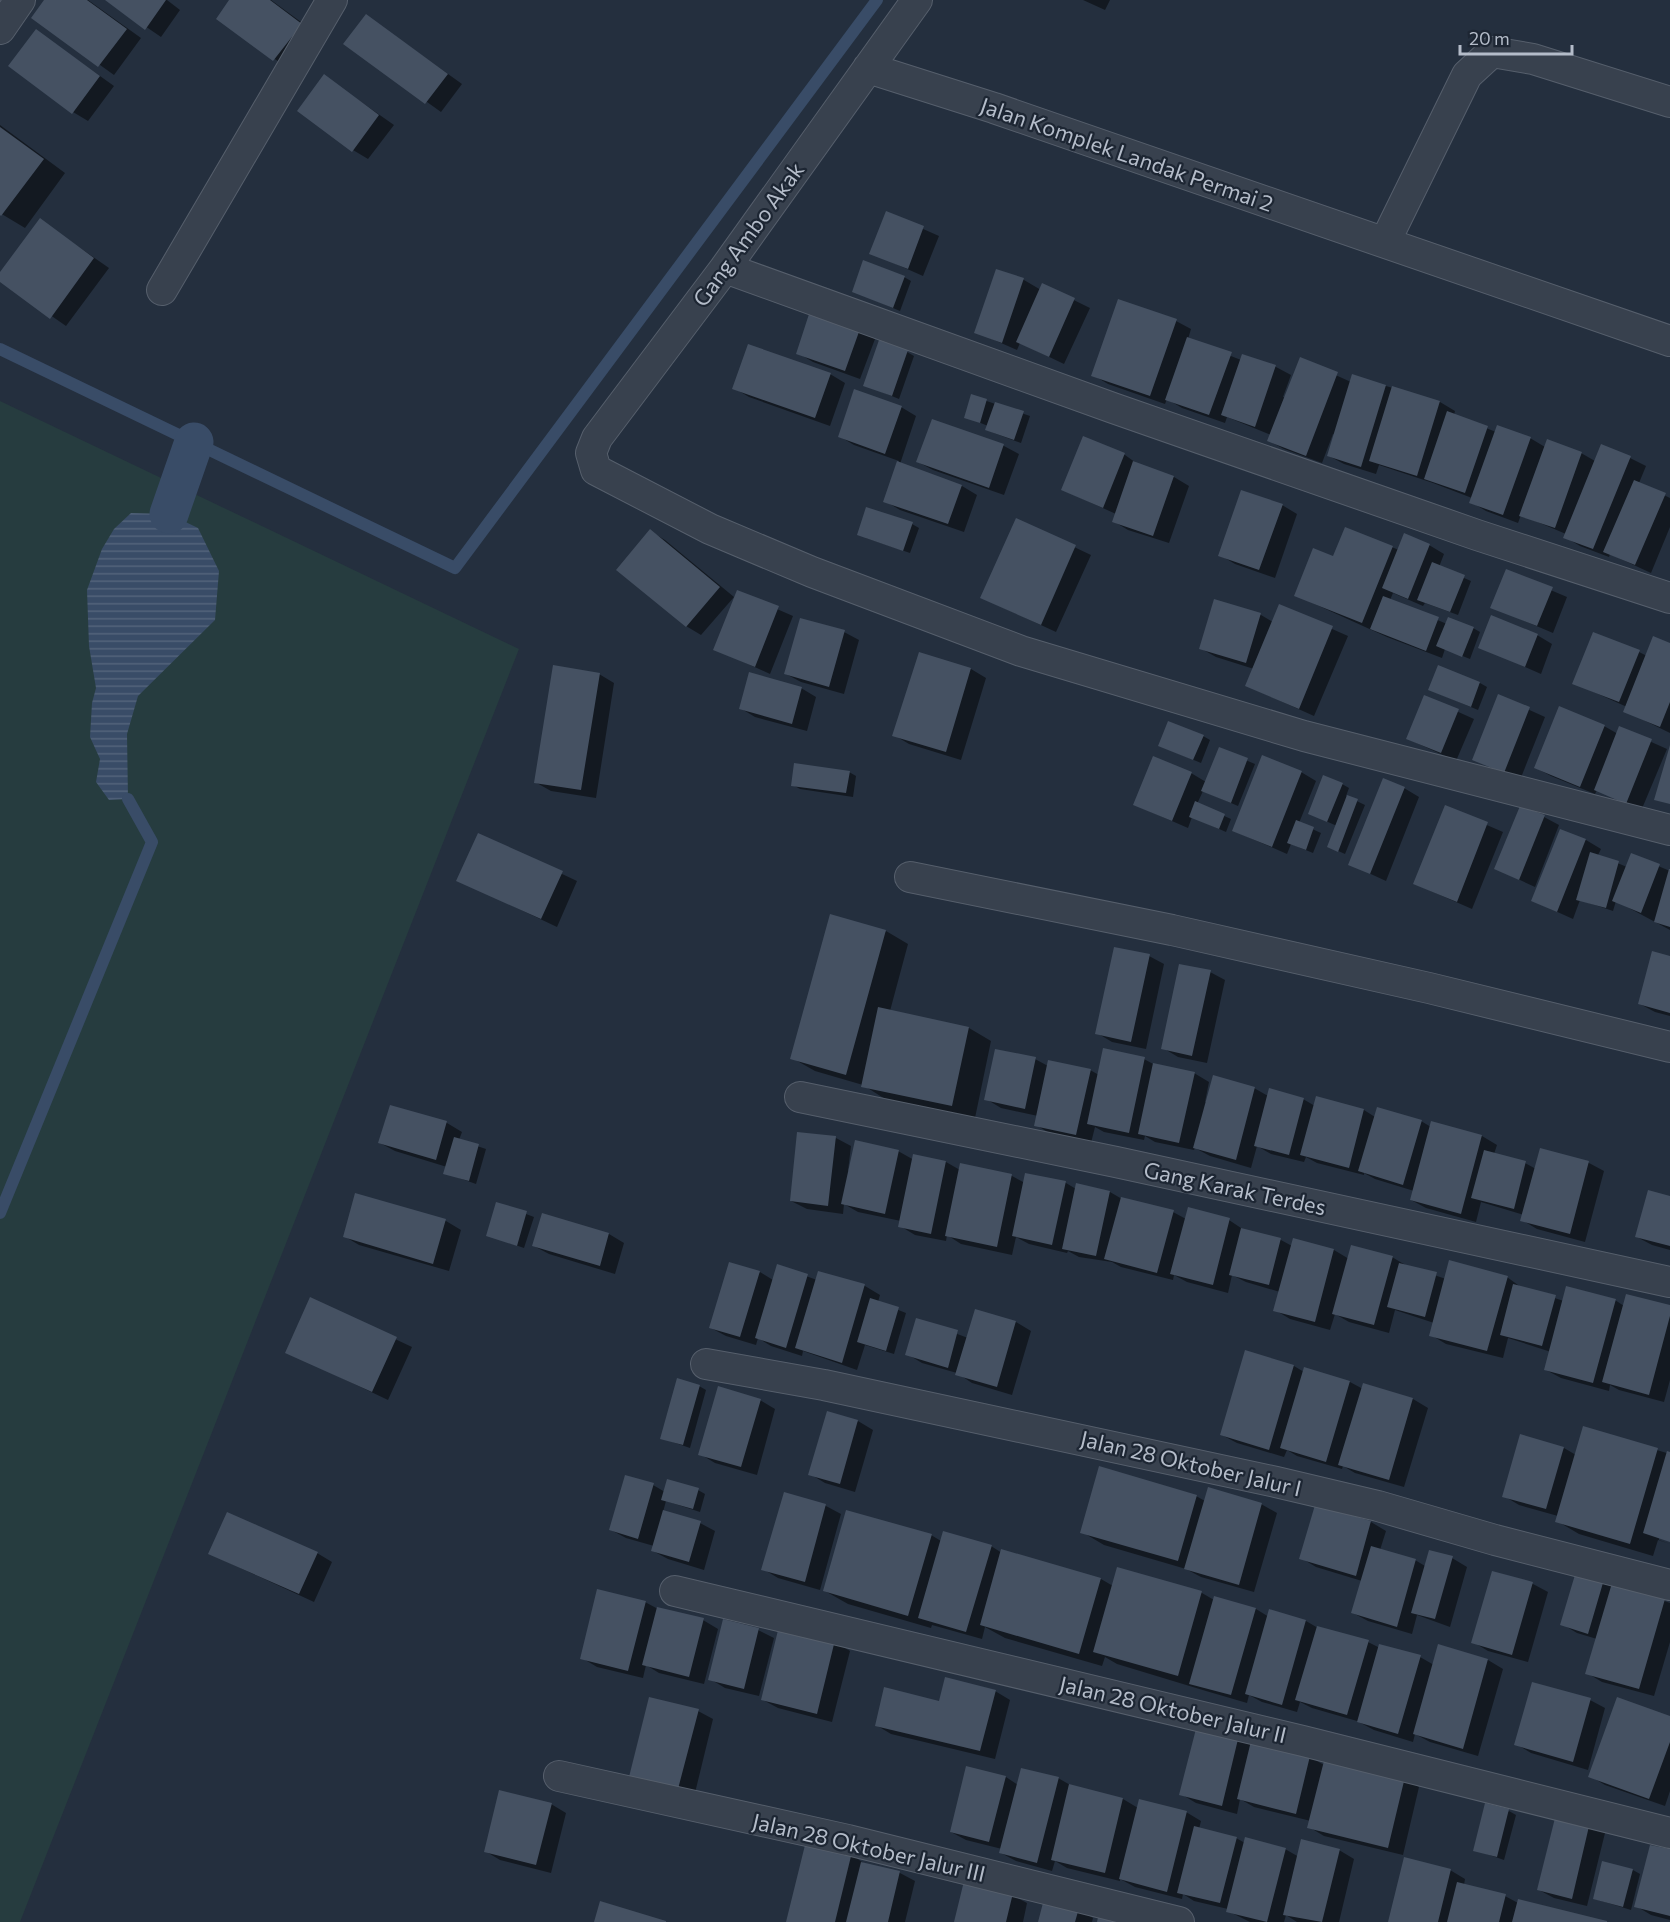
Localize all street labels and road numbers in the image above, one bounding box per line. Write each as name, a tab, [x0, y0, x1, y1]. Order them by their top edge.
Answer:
street label: Jalan Komplek Landak Permai 2	[977, 91, 1277, 217]
street label: Gang Ambo Akak	[687, 157, 809, 311]
street label: Gang Karak Terdes	[1141, 1156, 1329, 1220]
street label: Jalan 28 Oktober Jalur I	[1078, 1424, 1304, 1502]
street label: Jalan 28 Oktober Jalur II	[1057, 1670, 1289, 1748]
street label: Jalan 28 Oktober Jalur III	[750, 1807, 988, 1887]

